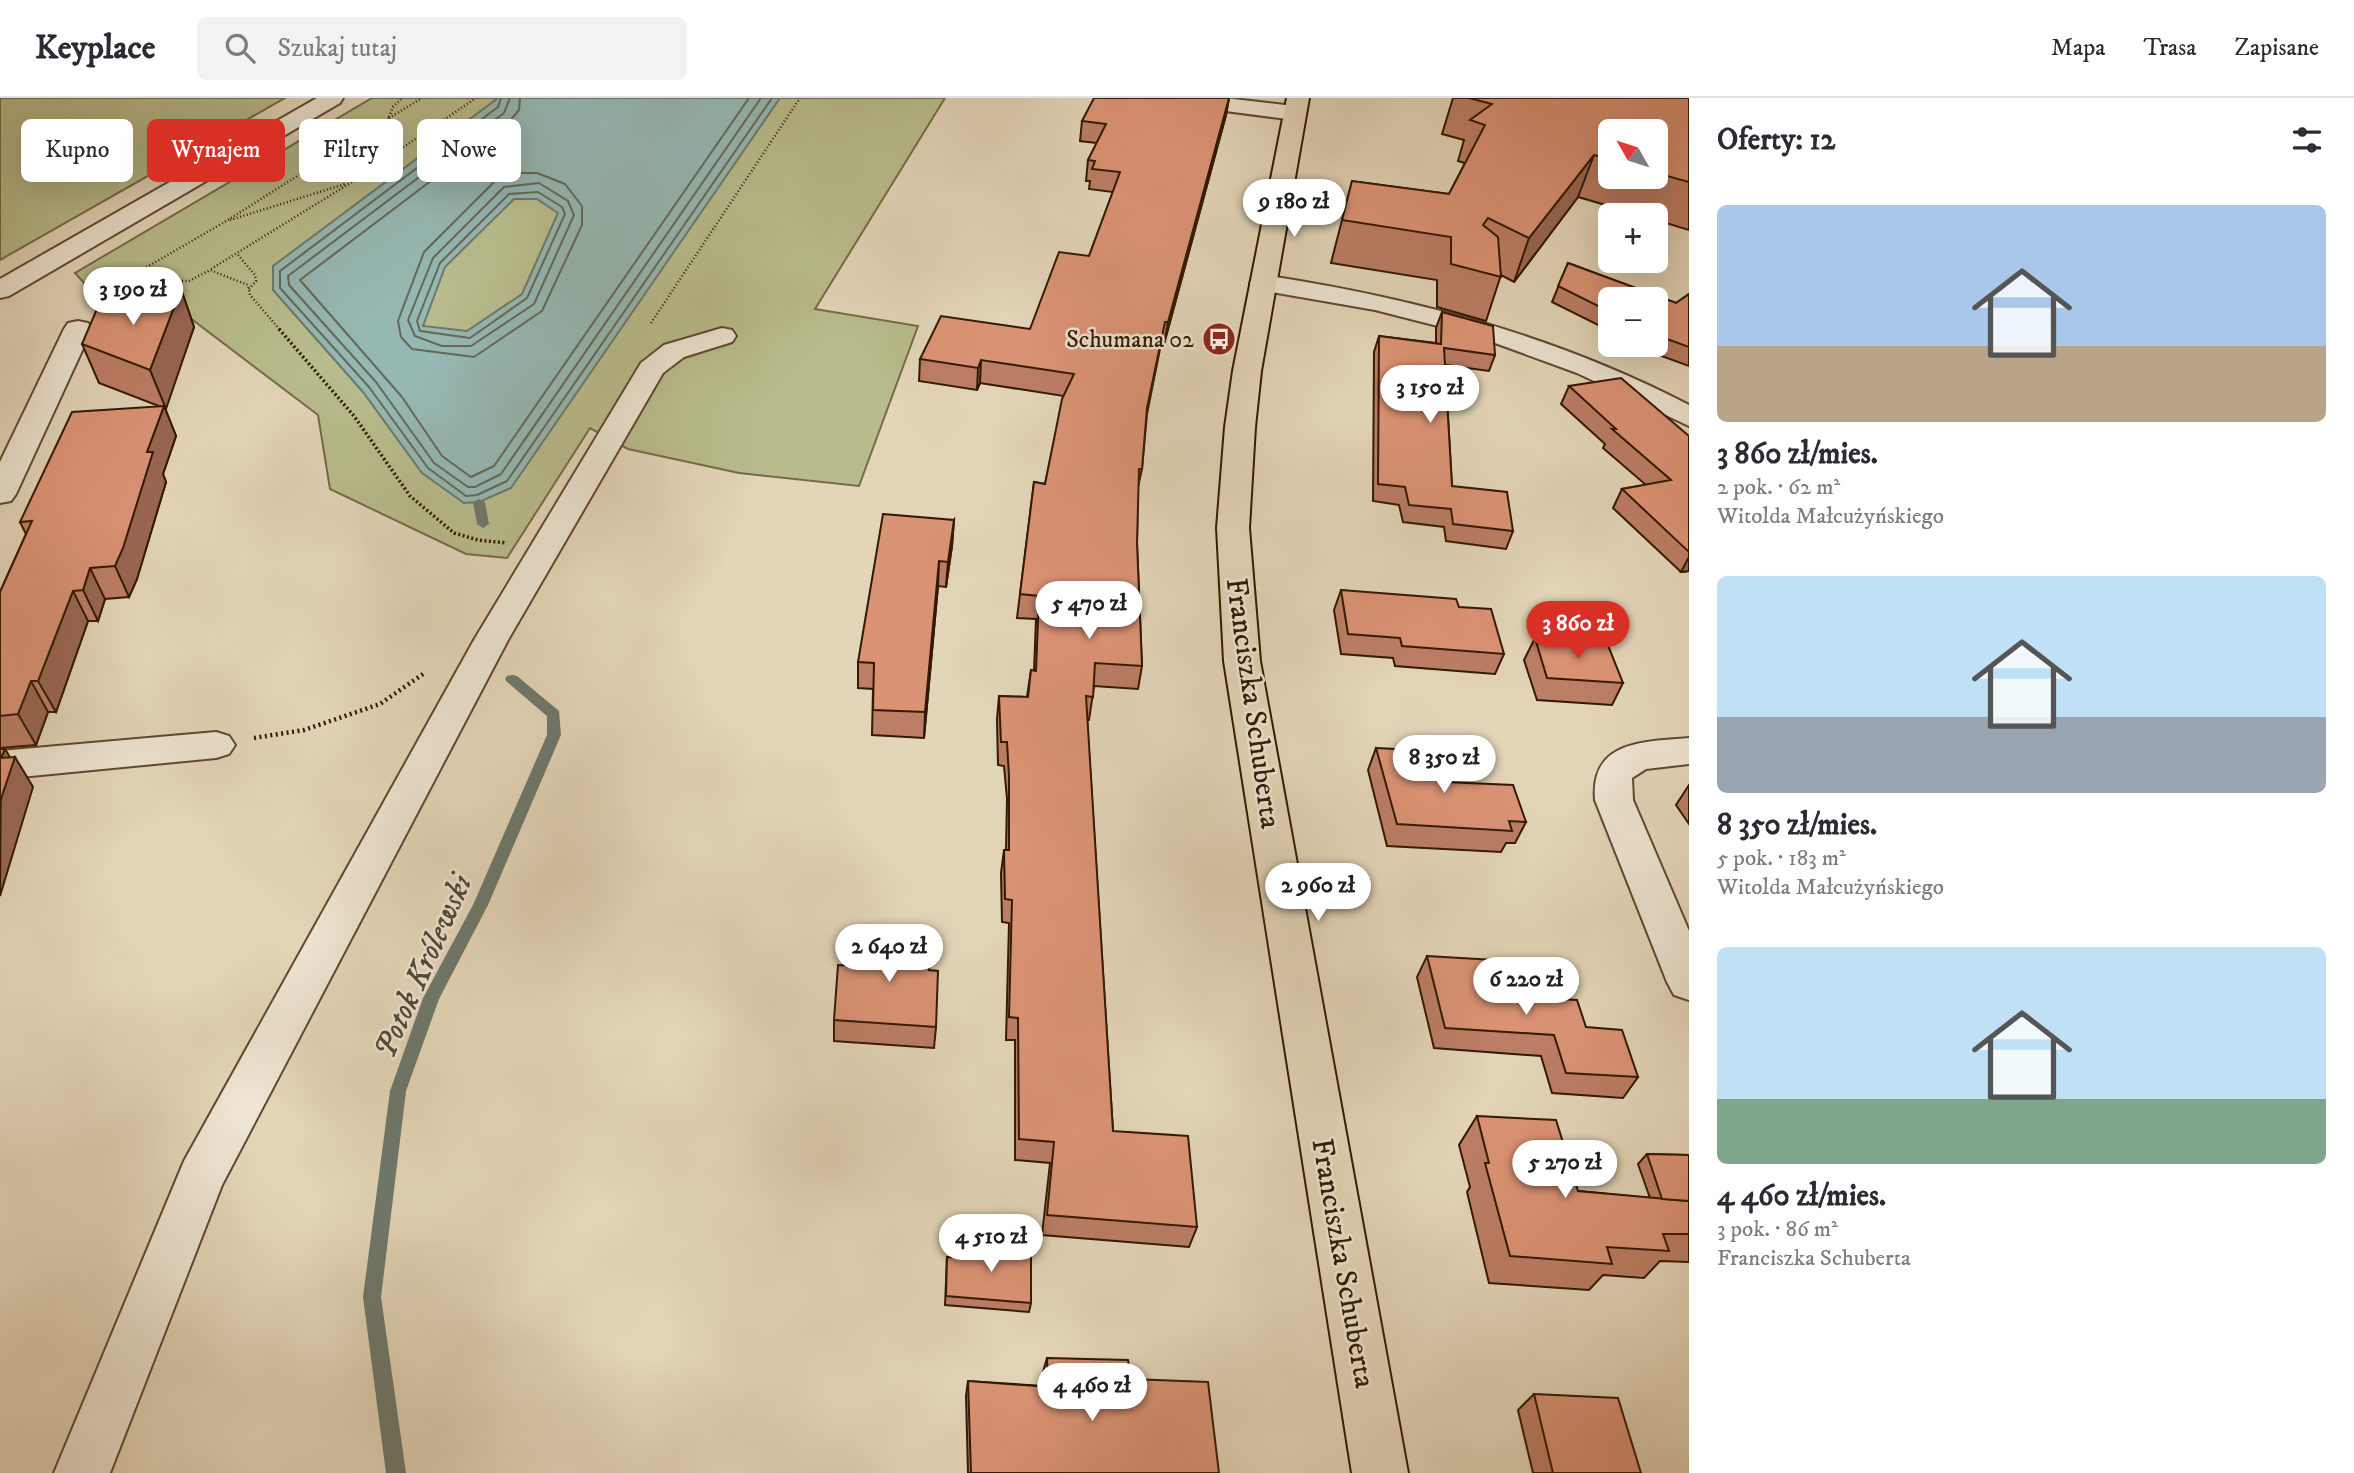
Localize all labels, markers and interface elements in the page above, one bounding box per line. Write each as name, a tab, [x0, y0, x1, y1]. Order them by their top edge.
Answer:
search box	[197, 17, 687, 80]
text: Keyplace	[35, 28, 155, 69]
icon: search	[221, 29, 259, 67]
text: Szukaj tutaj	[277, 32, 397, 65]
text: Mapa	[2051, 33, 2105, 63]
text: Trasa	[2143, 33, 2197, 63]
text: Zapisane	[2235, 33, 2319, 63]
chip: Kupno	[21, 119, 133, 182]
chip: Wynajem	[147, 119, 285, 182]
chip: Filtry	[299, 119, 403, 182]
chip: Nowe	[417, 119, 521, 182]
north arrow	[1598, 119, 1668, 189]
map controls	[1598, 119, 1668, 357]
icon: filters	[2288, 121, 2326, 159]
text: Oferty: 12	[1717, 122, 1835, 159]
pin: 9 180 zł	[1222, 180, 1366, 239]
text: 9 180 zł	[1259, 187, 1329, 216]
button: +	[1598, 203, 1668, 273]
icon: home	[1959, 250, 2085, 376]
pin: 3 190 zł	[61, 268, 205, 327]
text: 3 190 zł	[99, 275, 167, 304]
button: −	[1598, 287, 1668, 357]
bus stop icon: Schumana 02	[1200, 320, 1238, 358]
place label: Schumana 02	[1066, 325, 1194, 355]
pin: 3 150 zł	[1358, 366, 1502, 425]
text: 3 150 zł	[1396, 373, 1464, 402]
text: 3 860 zł/mies.	[1717, 436, 1878, 473]
text: 2 pok. · 62 m²	[1717, 473, 1840, 502]
text: Witolda Małcużyńskiego	[1717, 502, 1944, 531]
street label: Franciszka Schuberta	[1217, 575, 1288, 831]
pin: 5 470 zł	[1017, 582, 1161, 641]
text: 5 470 zł	[1051, 589, 1127, 618]
pin: 3 860 zł	[1506, 602, 1650, 661]
text: 3 860 zł	[1542, 609, 1614, 638]
icon: home	[1959, 621, 2085, 747]
pin: 8 350 zł	[1372, 736, 1516, 795]
text: 8 350 zł	[1409, 743, 1479, 772]
text: 8 350 zł/mies.	[1717, 807, 1877, 844]
text: 5 pok. · 183 m²	[1717, 844, 1846, 873]
pin: 2 960 zł	[1246, 864, 1390, 923]
water label: Potok Królewski	[365, 867, 483, 1065]
text: 2 960 zł	[1281, 871, 1355, 900]
text: Witolda Małcużyńskiego	[1717, 873, 1944, 902]
pin: 2 640 zł	[817, 924, 961, 984]
text: 2 640 zł	[851, 932, 927, 961]
pin: 6 220 zł	[1454, 958, 1598, 1017]
text: 6 220 zł	[1489, 965, 1563, 994]
icon: home	[1959, 992, 2085, 1118]
street label: Franciszka Schuberta	[1302, 1136, 1383, 1391]
pin: 5 270 zł	[1493, 1140, 1637, 1200]
text: 5 270 zł	[1528, 1148, 1602, 1177]
text: 4 460 zł/mies.	[1717, 1178, 1886, 1215]
pin: 4 510 zł	[919, 1214, 1063, 1274]
text: 3 pok. · 86 m²	[1717, 1215, 1838, 1244]
text: 4 510 zł	[955, 1222, 1027, 1251]
text: Franciszka Schuberta	[1717, 1244, 1911, 1273]
pin: 4 460 zł	[1020, 1364, 1164, 1423]
text: 4 460 zł	[1053, 1371, 1131, 1400]

